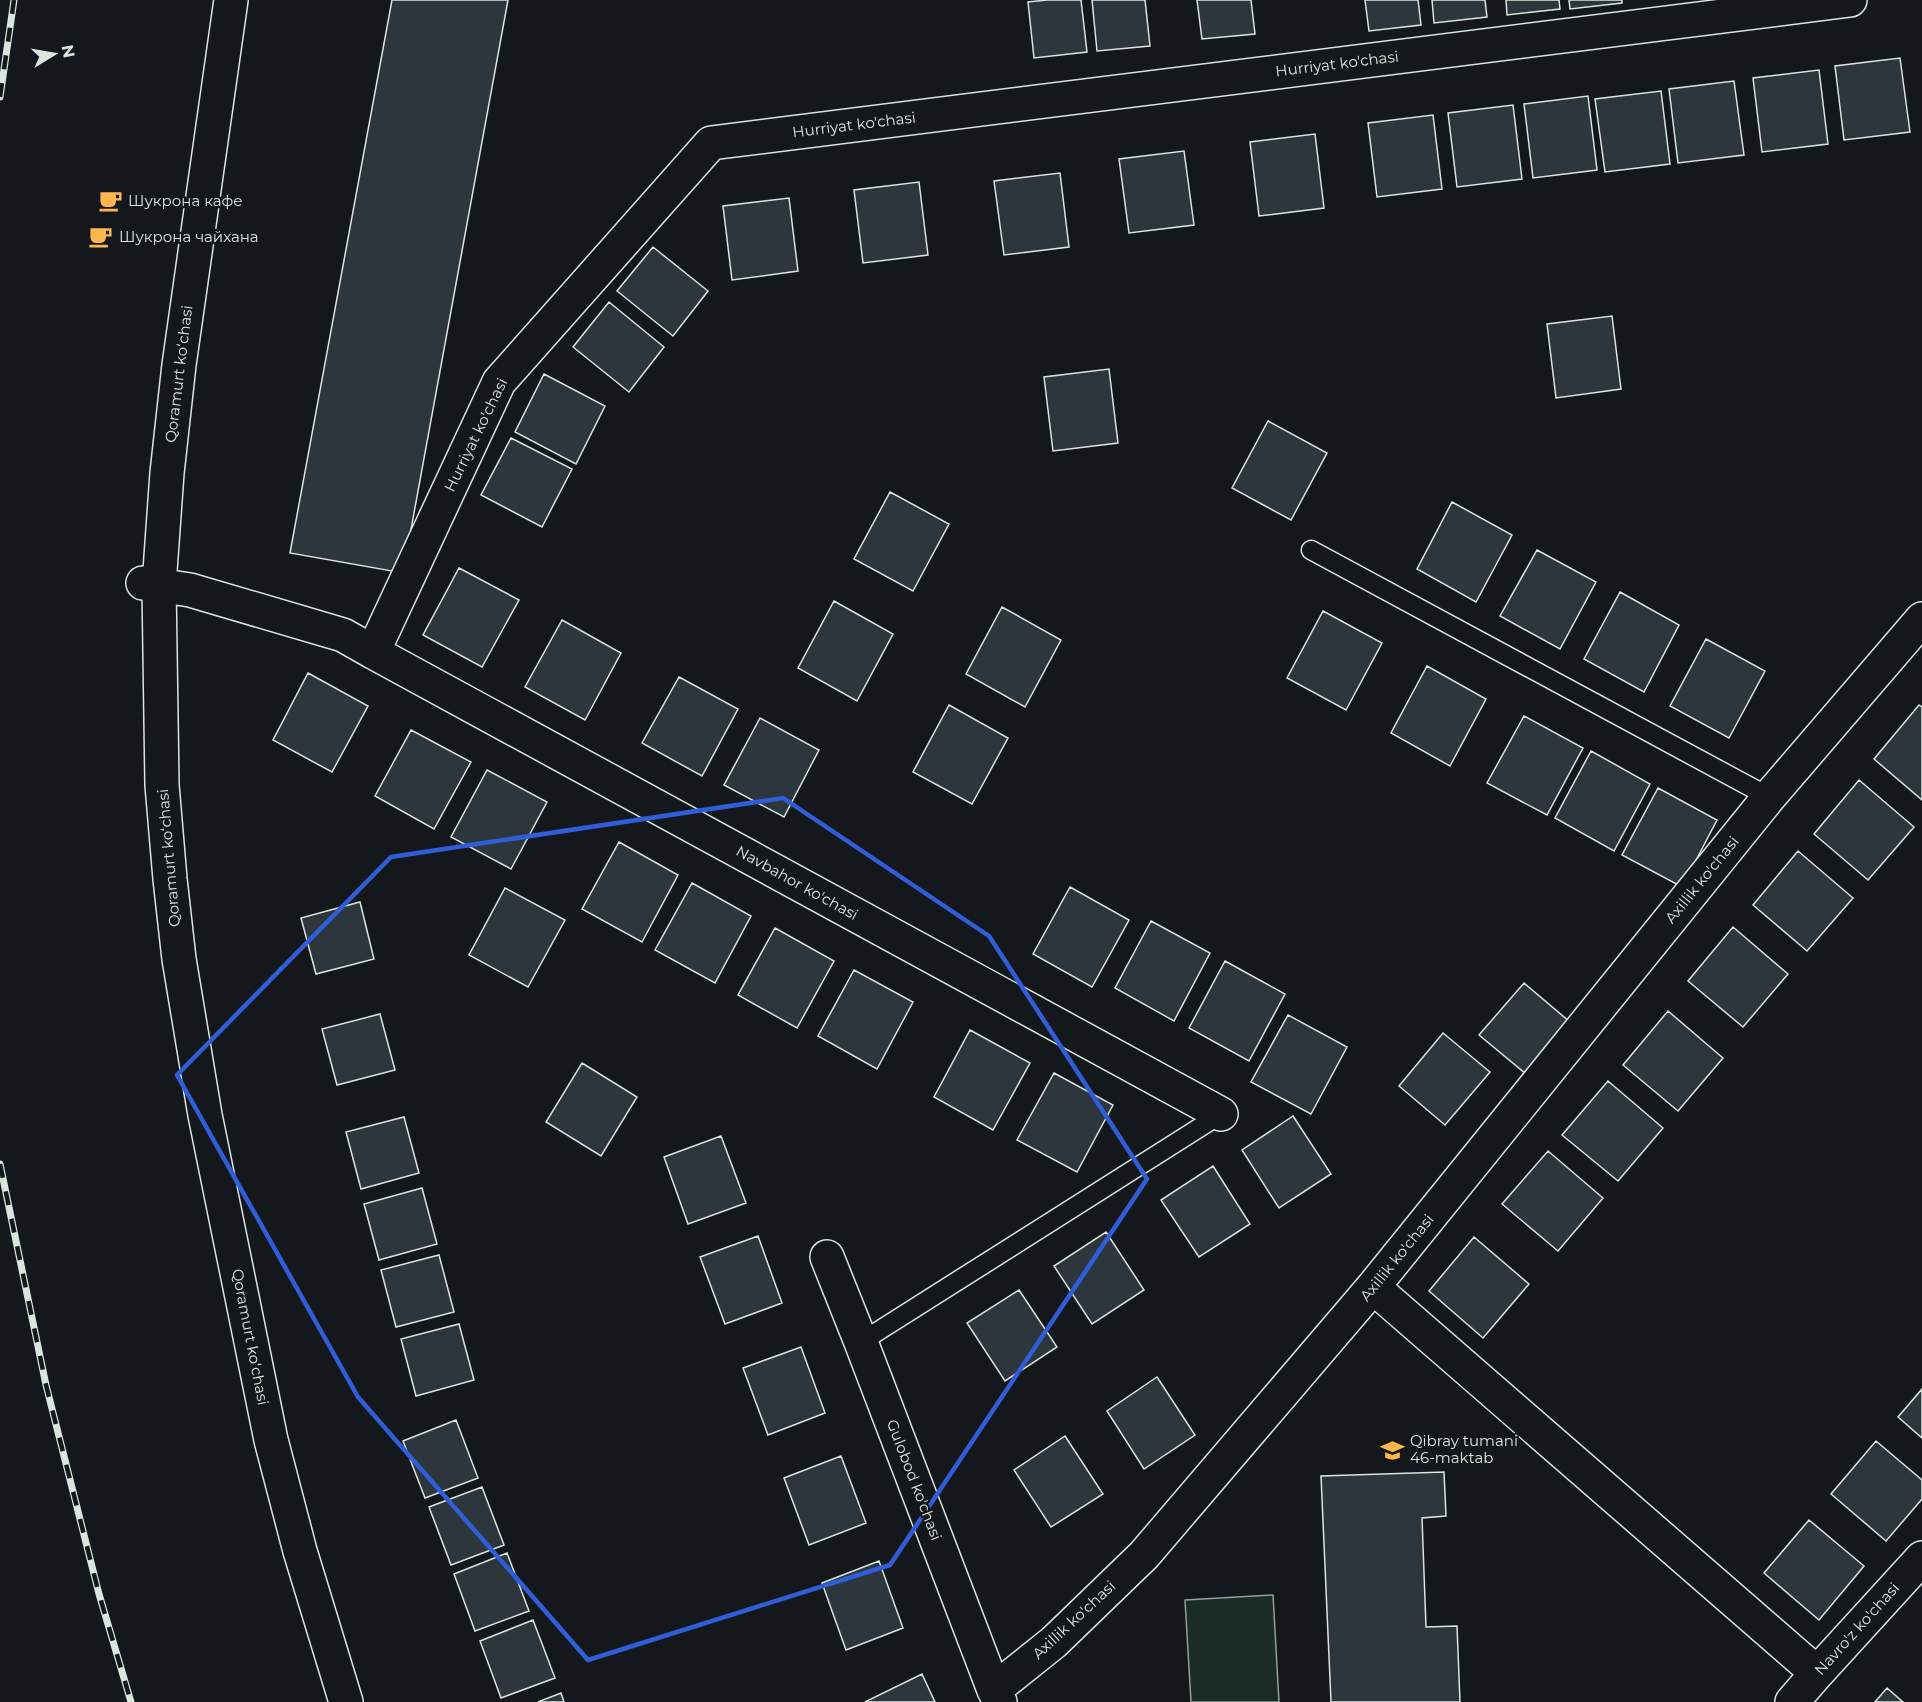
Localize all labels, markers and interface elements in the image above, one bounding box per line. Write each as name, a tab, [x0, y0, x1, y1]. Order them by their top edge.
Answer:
north arrow	[24, 24, 84, 84]
text: N	[58, 43, 79, 59]
street label: Hurriyat ko'chasi	[1274, 47, 1400, 80]
street label: Hurriyat ko'chasi	[791, 108, 917, 141]
cafe icon: Шукрона кафе	[97, 188, 123, 214]
place label: Шукрона кафе	[128, 191, 242, 210]
cafe icon: Шукрона чайхана	[88, 224, 114, 250]
place label: Шукрона чайхана	[119, 227, 259, 246]
street label: Qoramurt koʻchasi	[161, 304, 196, 444]
street label: Hurriyat ko'chasi	[440, 375, 511, 495]
street label: Qoramurt koʻchasi	[153, 788, 184, 928]
street label: Axillik ko'chasi	[1661, 832, 1743, 927]
street label: Navbahor ko'chasi	[733, 841, 862, 924]
street label: Axillik ko'chasi	[1356, 1210, 1438, 1305]
street label: Qoramurt koʻchasi	[228, 1267, 273, 1407]
street label: Gulobod ko'chasi	[883, 1417, 946, 1543]
place label: Qibray tumani 46-maktab	[1410, 1431, 1518, 1467]
school or university icon: Qibray tumani 46-maktab	[1379, 1437, 1405, 1463]
street label: Axillik ko'chasi	[1028, 1576, 1119, 1663]
street label: Navro'z ko'chasi	[1810, 1578, 1903, 1679]

